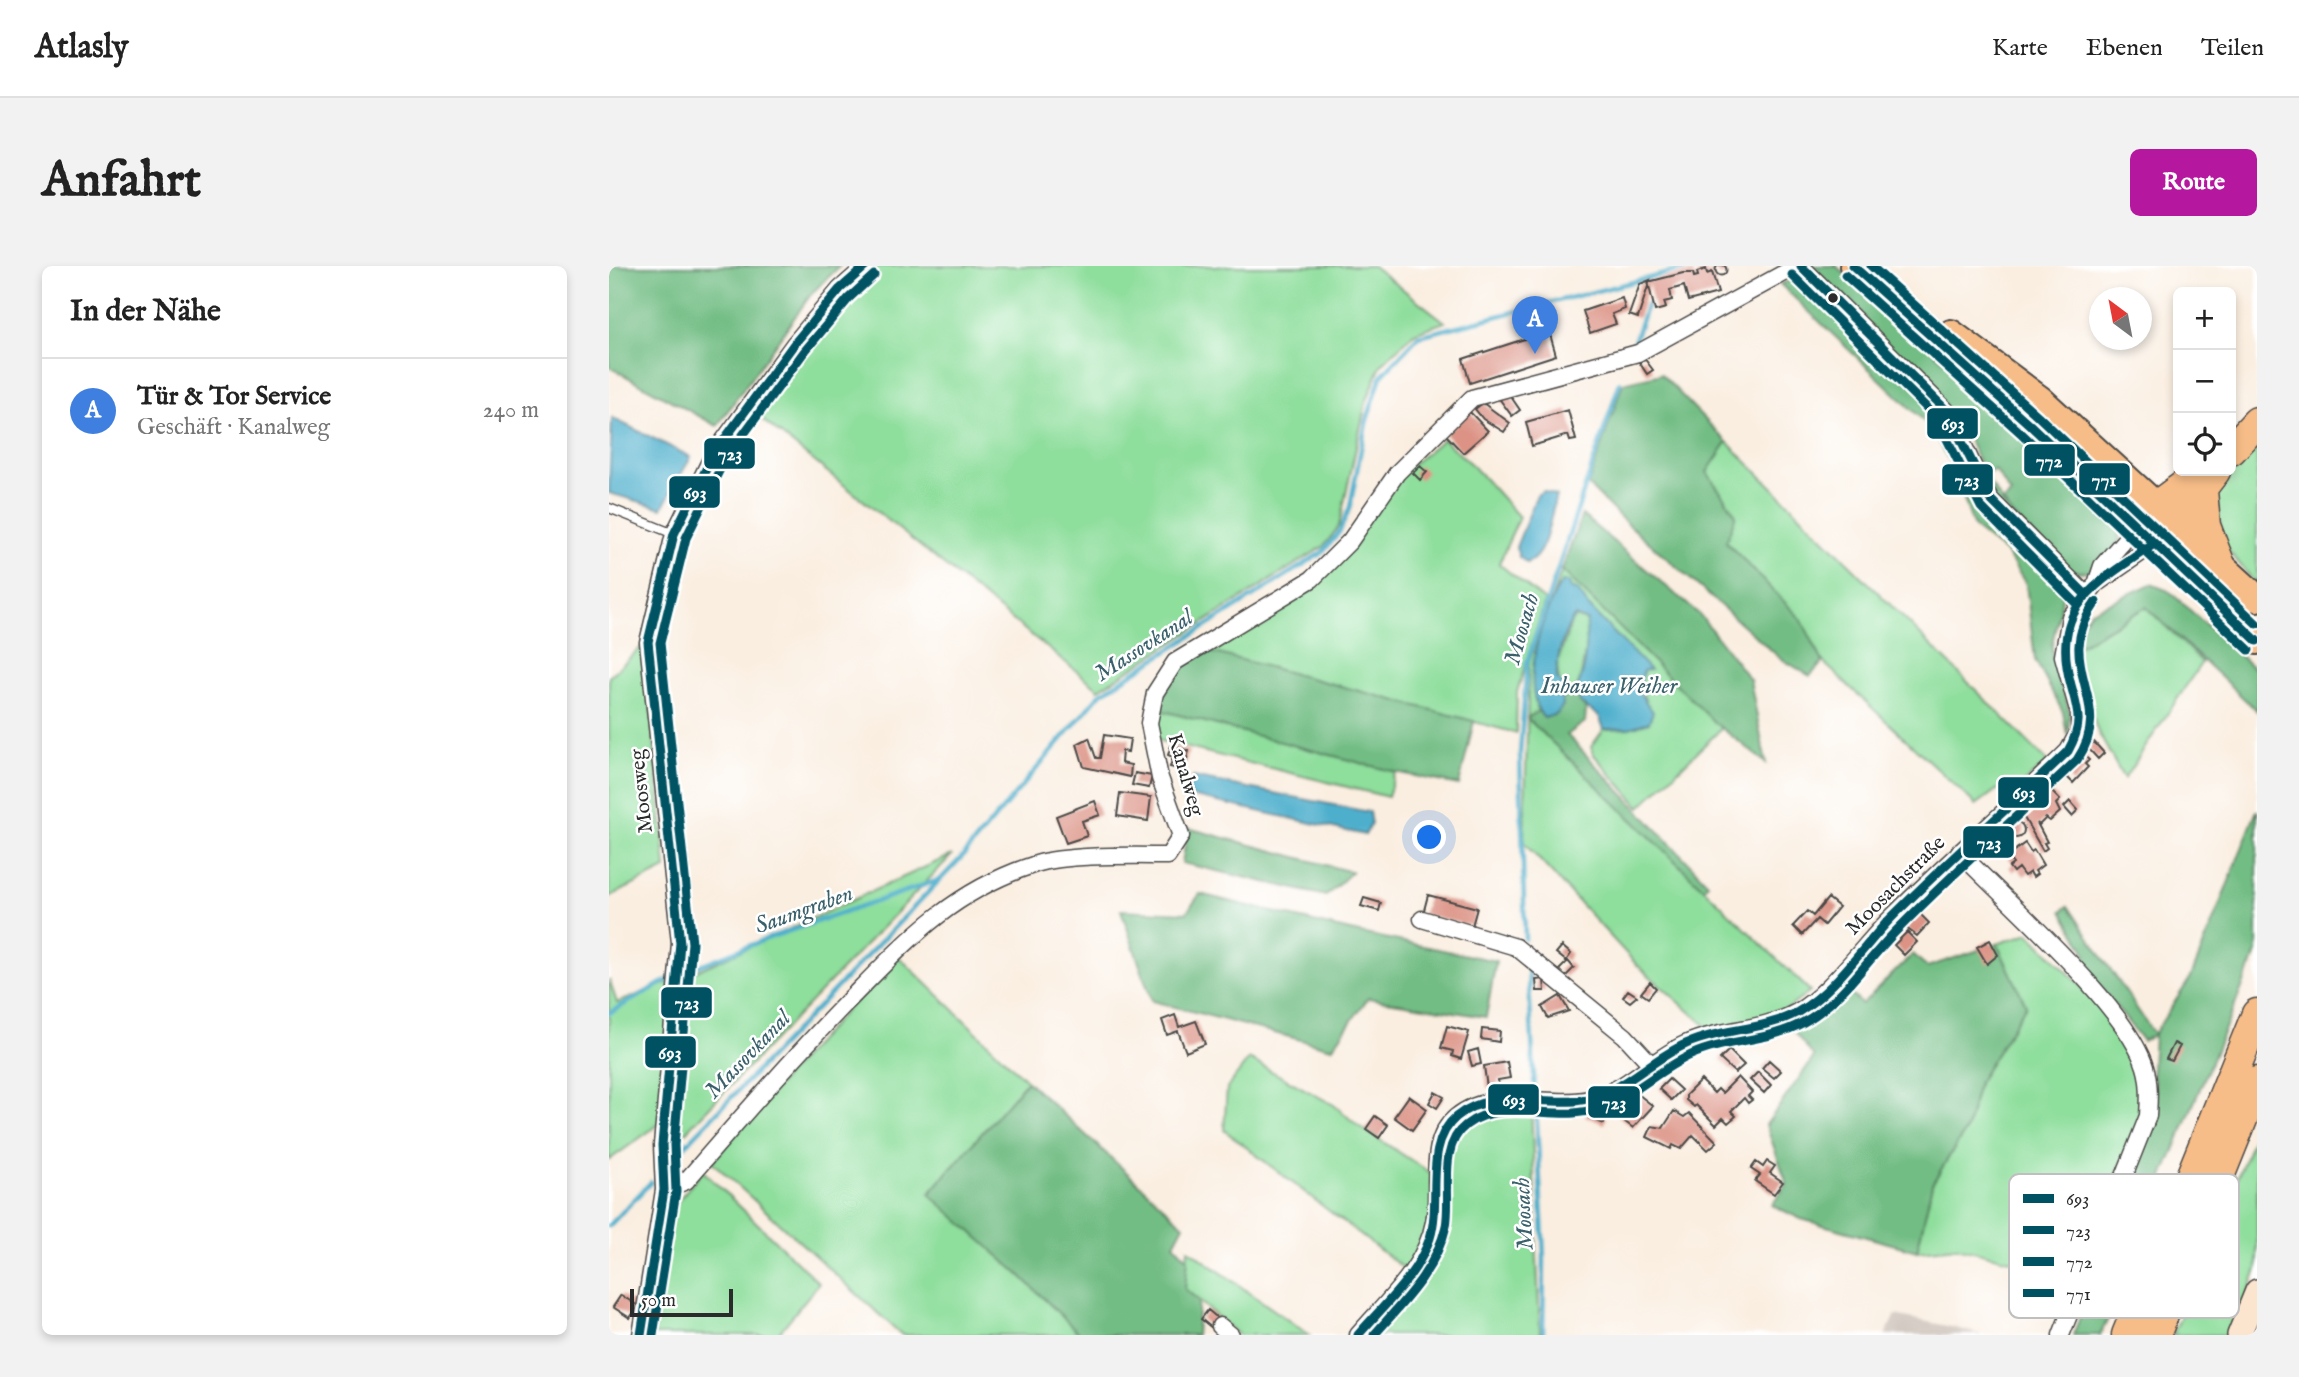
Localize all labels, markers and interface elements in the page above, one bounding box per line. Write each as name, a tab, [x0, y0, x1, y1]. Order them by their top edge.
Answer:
text: Atlasly	[35, 27, 128, 69]
text: Karte	[1992, 33, 2048, 64]
text: Ebenen	[2086, 33, 2163, 64]
text: Teilen	[2201, 33, 2264, 64]
button: Route	[2130, 149, 2257, 216]
text: Anfahrt	[42, 151, 201, 213]
north arrow	[2089, 287, 2152, 350]
map controls	[2173, 287, 2236, 476]
button: +	[2173, 287, 2236, 350]
unlabelled marker	[1826, 291, 1840, 305]
text: In der Nähe	[70, 293, 221, 331]
pin: A	[1512, 296, 1558, 354]
button: −	[2173, 350, 2236, 413]
text: Tür & Tor Service	[137, 380, 331, 413]
text: A	[85, 396, 101, 425]
text: 240 m	[483, 396, 539, 425]
line badge: 693	[1926, 407, 1979, 440]
text: Geschäft · Kanalweg	[137, 413, 330, 442]
text: 693	[1941, 413, 1965, 437]
button: locate	[2173, 413, 2236, 476]
line badge: 723	[703, 437, 756, 470]
text: 723	[718, 443, 742, 467]
line badge: 772	[2023, 443, 2076, 477]
text: 772	[2036, 450, 2062, 474]
line badge: 771	[2078, 462, 2131, 496]
line badge: 723	[1941, 463, 1994, 496]
text: 723	[1955, 469, 1979, 493]
text: 771	[2092, 469, 2116, 493]
line badge: 693	[668, 475, 721, 509]
text: 693	[683, 482, 707, 506]
water label: Moosach	[1498, 590, 1546, 668]
water label: Massovkanal	[1089, 603, 1200, 689]
water label: Inhauser Weiher	[1540, 672, 1678, 701]
street label: Kanalweg	[1160, 731, 1210, 820]
street label: Moosweg	[624, 747, 660, 834]
line badge: 693	[1997, 776, 2050, 809]
text: 693	[2012, 782, 2036, 806]
your location	[1412, 820, 1446, 854]
line badge: 723	[1962, 825, 2015, 859]
street label: Moosachstraße	[1840, 830, 1952, 942]
text: 723	[1977, 832, 2001, 856]
water label: Saumgraben	[751, 879, 857, 942]
line badge: 723	[660, 986, 713, 1019]
text: 723	[675, 992, 699, 1016]
water label: Massovkanal	[699, 1004, 798, 1105]
line badge: 693	[644, 1035, 697, 1069]
text: 693	[658, 1042, 682, 1066]
line badge: 693	[1487, 1083, 1540, 1116]
line badge: 723	[1587, 1085, 1641, 1119]
text: 693	[1502, 1089, 1526, 1113]
text: 723	[1602, 1092, 1626, 1116]
legend	[2009, 1174, 2239, 1318]
water label: Moosach	[1508, 1176, 1540, 1251]
text: 693	[2066, 1188, 2089, 1212]
text: 723	[2066, 1220, 2091, 1244]
text: 772	[2066, 1251, 2093, 1275]
text: 771	[2066, 1283, 2091, 1307]
scale bar	[630, 1286, 733, 1318]
text: 50 m	[641, 1289, 676, 1313]

